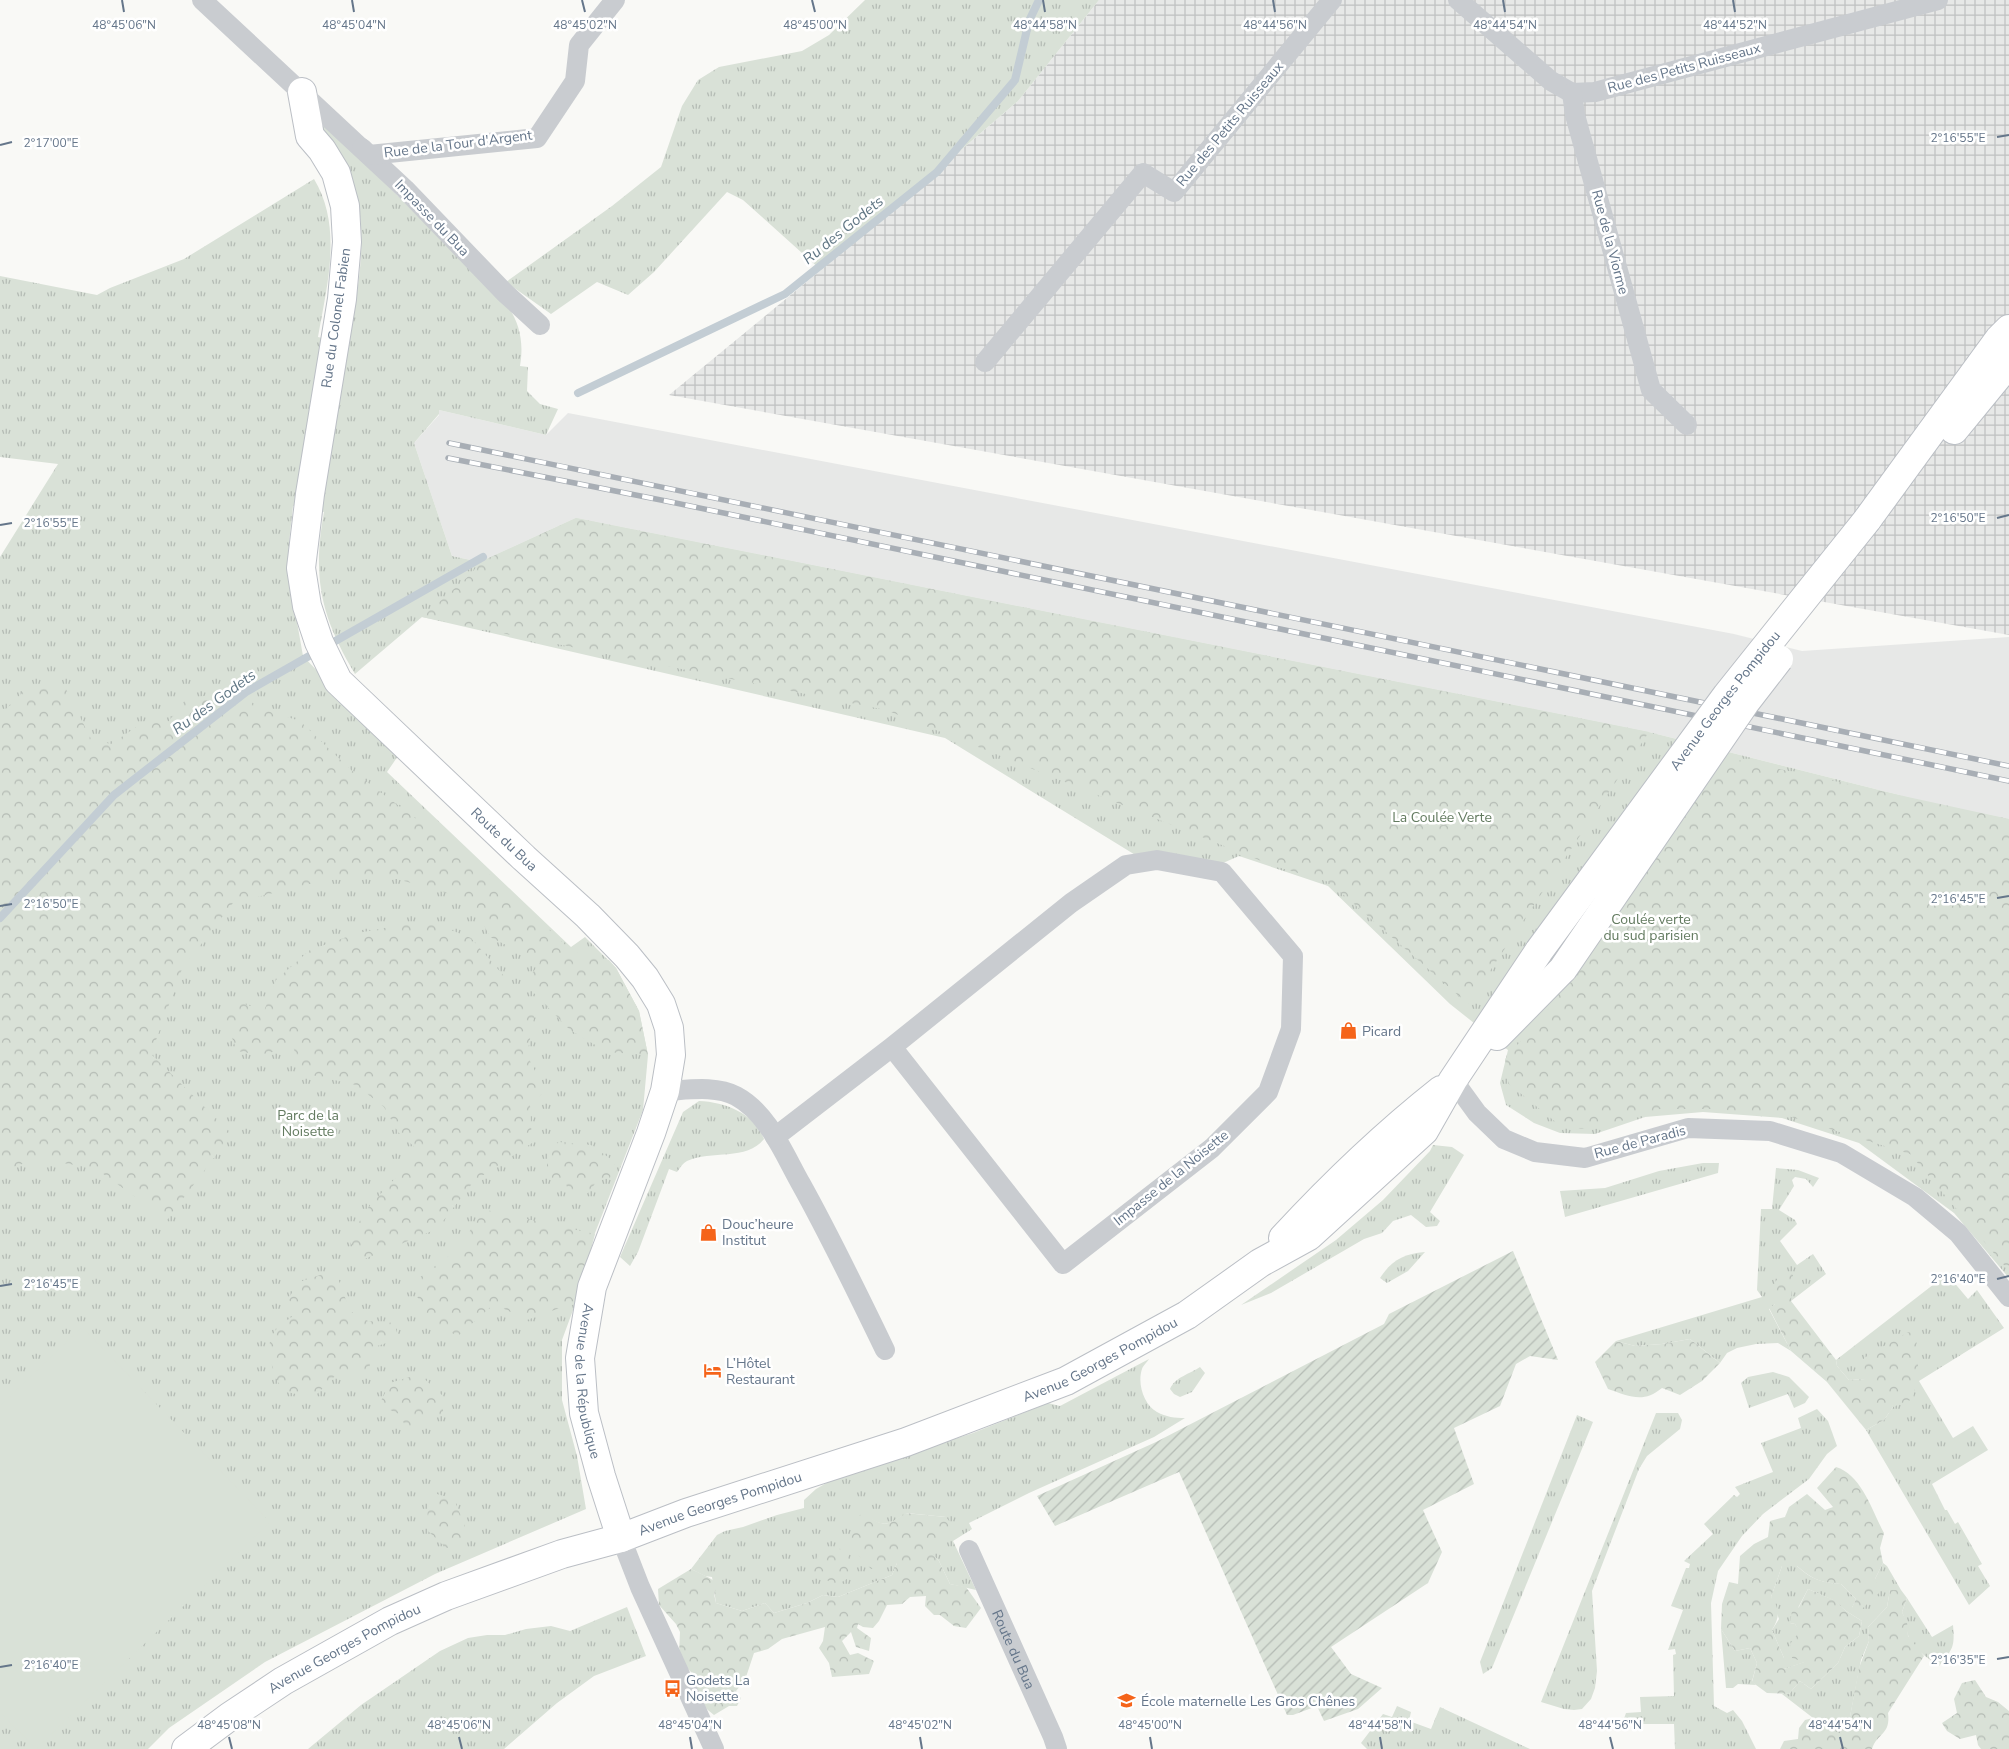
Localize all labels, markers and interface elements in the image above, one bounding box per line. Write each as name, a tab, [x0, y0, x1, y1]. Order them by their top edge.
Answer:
text: 48°45'06"N	[92, 17, 156, 33]
text: 48°45'04"N	[322, 17, 386, 33]
text: 48°45'02"N	[553, 17, 617, 33]
text: 48°45'00"N	[783, 17, 847, 33]
text: 48°44'58"N	[1013, 17, 1077, 33]
text: 48°44'56"N	[1243, 17, 1307, 33]
text: 48°44'54"N	[1473, 17, 1537, 33]
text: 48°44'52"N	[1703, 17, 1767, 33]
street label: Rue des Petits Ruisseaux	[1605, 38, 1763, 98]
street label: Rue des Petits Ruisseaux	[1172, 57, 1288, 190]
street label: Rue de la Tour d'Argent	[383, 125, 533, 163]
text: 2°16'55"E	[1931, 130, 1985, 146]
text: 2°17'00"E	[24, 135, 78, 151]
street label: Impasse du Bua	[390, 175, 474, 261]
street label: Rue de la Viorme	[1587, 187, 1633, 297]
water label: Ru des Godets	[798, 191, 888, 269]
street label: Rue du Colonel Fabien	[317, 247, 355, 389]
text: 2°16'50"E	[1931, 510, 1985, 526]
text: 2°16'55"E	[24, 515, 78, 531]
street label: Avenue Georges Pompidou	[1665, 627, 1784, 774]
water label: Ru des Godets	[168, 665, 260, 739]
street label: Route du Bua	[467, 803, 542, 875]
park label: La Coulée Verte	[1392, 808, 1492, 827]
text: 2°16'45"E	[1931, 891, 1985, 907]
text: 2°16'50"E	[24, 896, 78, 912]
park label: Coulée verte du sud parisien	[1603, 910, 1699, 945]
shop icon: Picard	[1338, 1021, 1358, 1041]
place label: Picard	[1362, 1022, 1401, 1041]
park label: Parc de la Noisette	[277, 1106, 339, 1141]
street label: Rue de Paradis	[1592, 1121, 1688, 1163]
street label: Impasse de la Noisette	[1110, 1126, 1232, 1230]
place label: Douc’heure Institut	[722, 1215, 793, 1250]
shop icon: Douc’heure Institut	[698, 1222, 718, 1242]
text: 2°16'40"E	[1931, 1271, 1985, 1287]
text: 2°16'45"E	[24, 1276, 78, 1292]
street label: Avenue de la République	[570, 1302, 605, 1461]
street label: Avenue Georges Pompidou	[1020, 1313, 1181, 1406]
place label: L’Hôtel Restaurant	[726, 1354, 795, 1389]
hotel icon: L’Hôtel Restaurant	[702, 1361, 722, 1381]
street label: Avenue Georges Pompidou	[636, 1467, 804, 1540]
street label: Avenue Georges Pompidou	[264, 1599, 424, 1698]
street label: Route du Bua	[988, 1607, 1040, 1692]
text: 2°16'35"E	[1931, 1652, 1985, 1668]
text: 2°16'40"E	[24, 1657, 78, 1673]
place label: Godets La Noisette	[686, 1671, 750, 1706]
bus stop icon: Godets La Noisette	[662, 1678, 682, 1698]
school or university icon: École maternelle Les Gros Chênes	[1117, 1691, 1137, 1711]
place label: École maternelle Les Gros Chênes	[1141, 1692, 1355, 1711]
text: 48°45'08"N	[197, 1717, 261, 1733]
text: 48°45'06"N	[427, 1717, 491, 1733]
text: 48°45'04"N	[658, 1717, 722, 1733]
text: 48°45'02"N	[888, 1717, 952, 1733]
text: 48°45'00"N	[1118, 1717, 1182, 1733]
text: 48°44'58"N	[1348, 1717, 1412, 1733]
text: 48°44'56"N	[1578, 1717, 1642, 1733]
text: 48°44'54"N	[1808, 1717, 1872, 1733]

